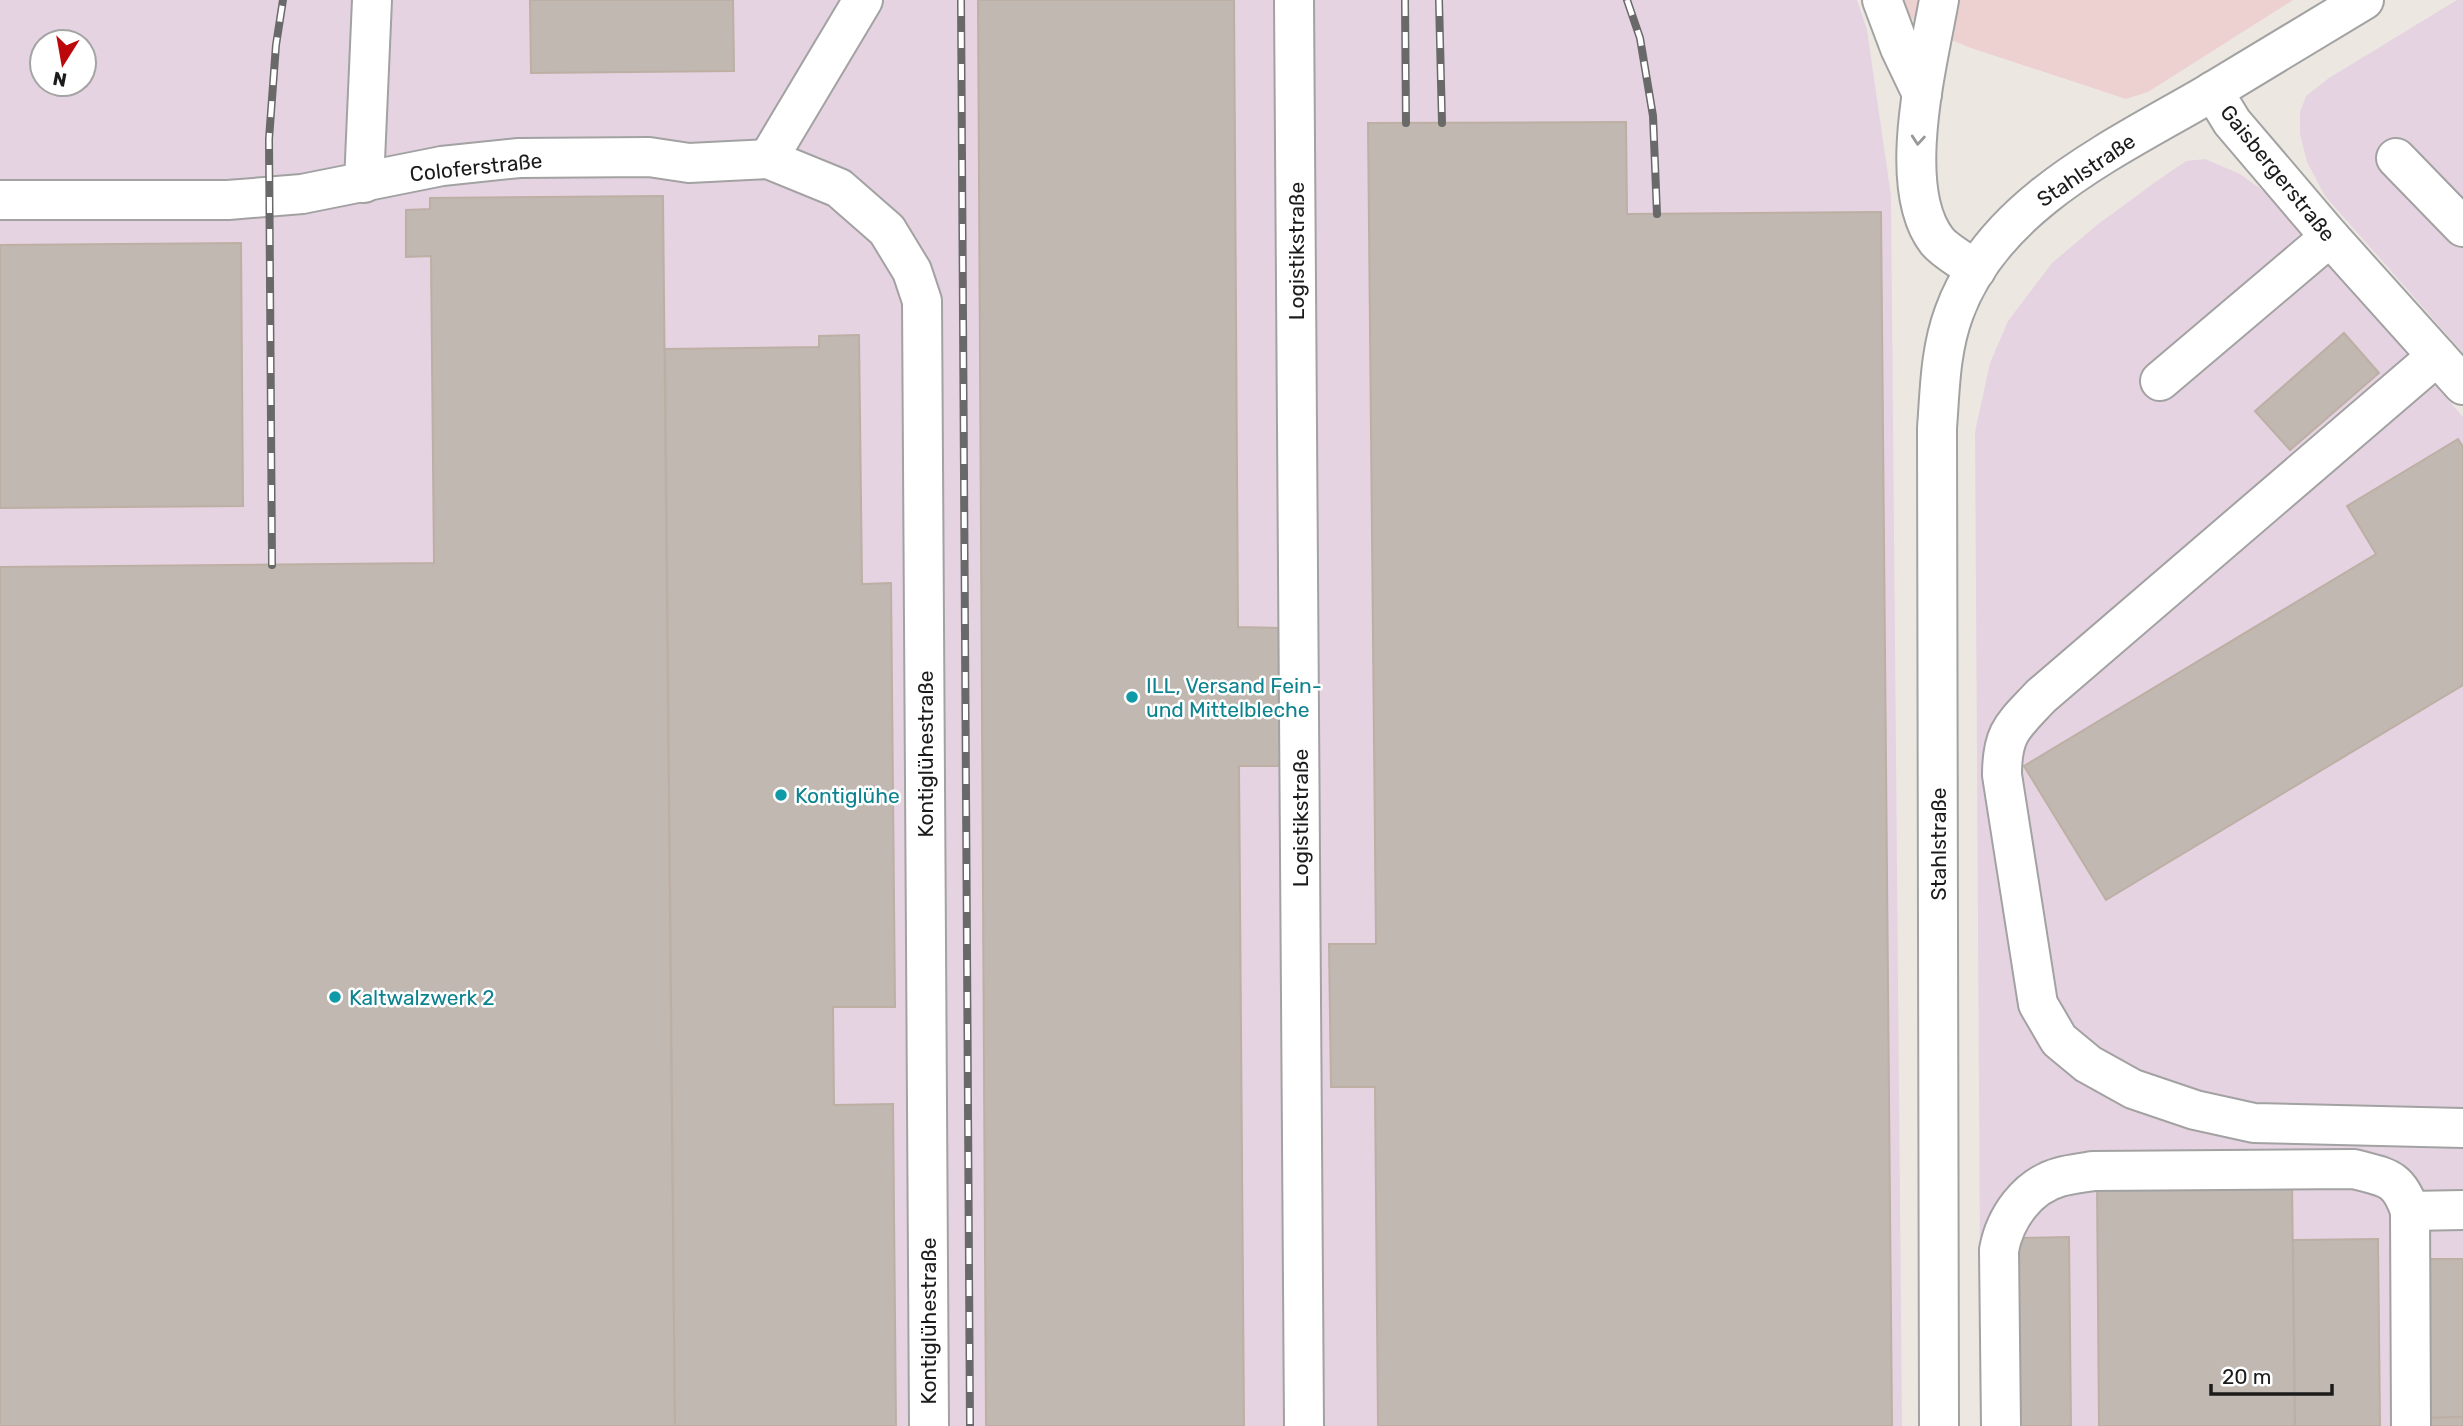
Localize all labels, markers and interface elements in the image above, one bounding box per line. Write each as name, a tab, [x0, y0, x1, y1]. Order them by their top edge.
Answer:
north arrow	[28, 28, 98, 98]
text: N	[51, 67, 69, 92]
street label: Gaisbergerstraße	[2215, 100, 2341, 246]
street label: Stahlstraße	[2032, 128, 2140, 212]
one-way arrow	[1911, 135, 1926, 146]
street label: Coloferstraße	[408, 148, 544, 186]
street label: Logistikstraße	[1284, 182, 1309, 320]
street label: Kontiglühestraße	[913, 670, 938, 838]
place label: ILL, Versand Fein- und Mittelbleche	[1146, 673, 1322, 722]
marker: ILL, Versand Fein- und Mittelbleche	[1124, 689, 1140, 705]
street label: Logistikstraße	[1288, 749, 1313, 887]
place label: Kontiglühe	[795, 783, 900, 808]
marker: Kontiglühe	[773, 787, 789, 803]
street label: Stahlstraße	[1926, 787, 1951, 901]
place label: Kaltwalzwerk 2	[349, 985, 495, 1010]
marker: Kaltwalzwerk 2	[327, 989, 343, 1005]
street label: Kontiglühestraße	[916, 1237, 941, 1405]
scale bar	[2211, 1352, 2332, 1396]
text: 20 m	[2222, 1364, 2271, 1389]

